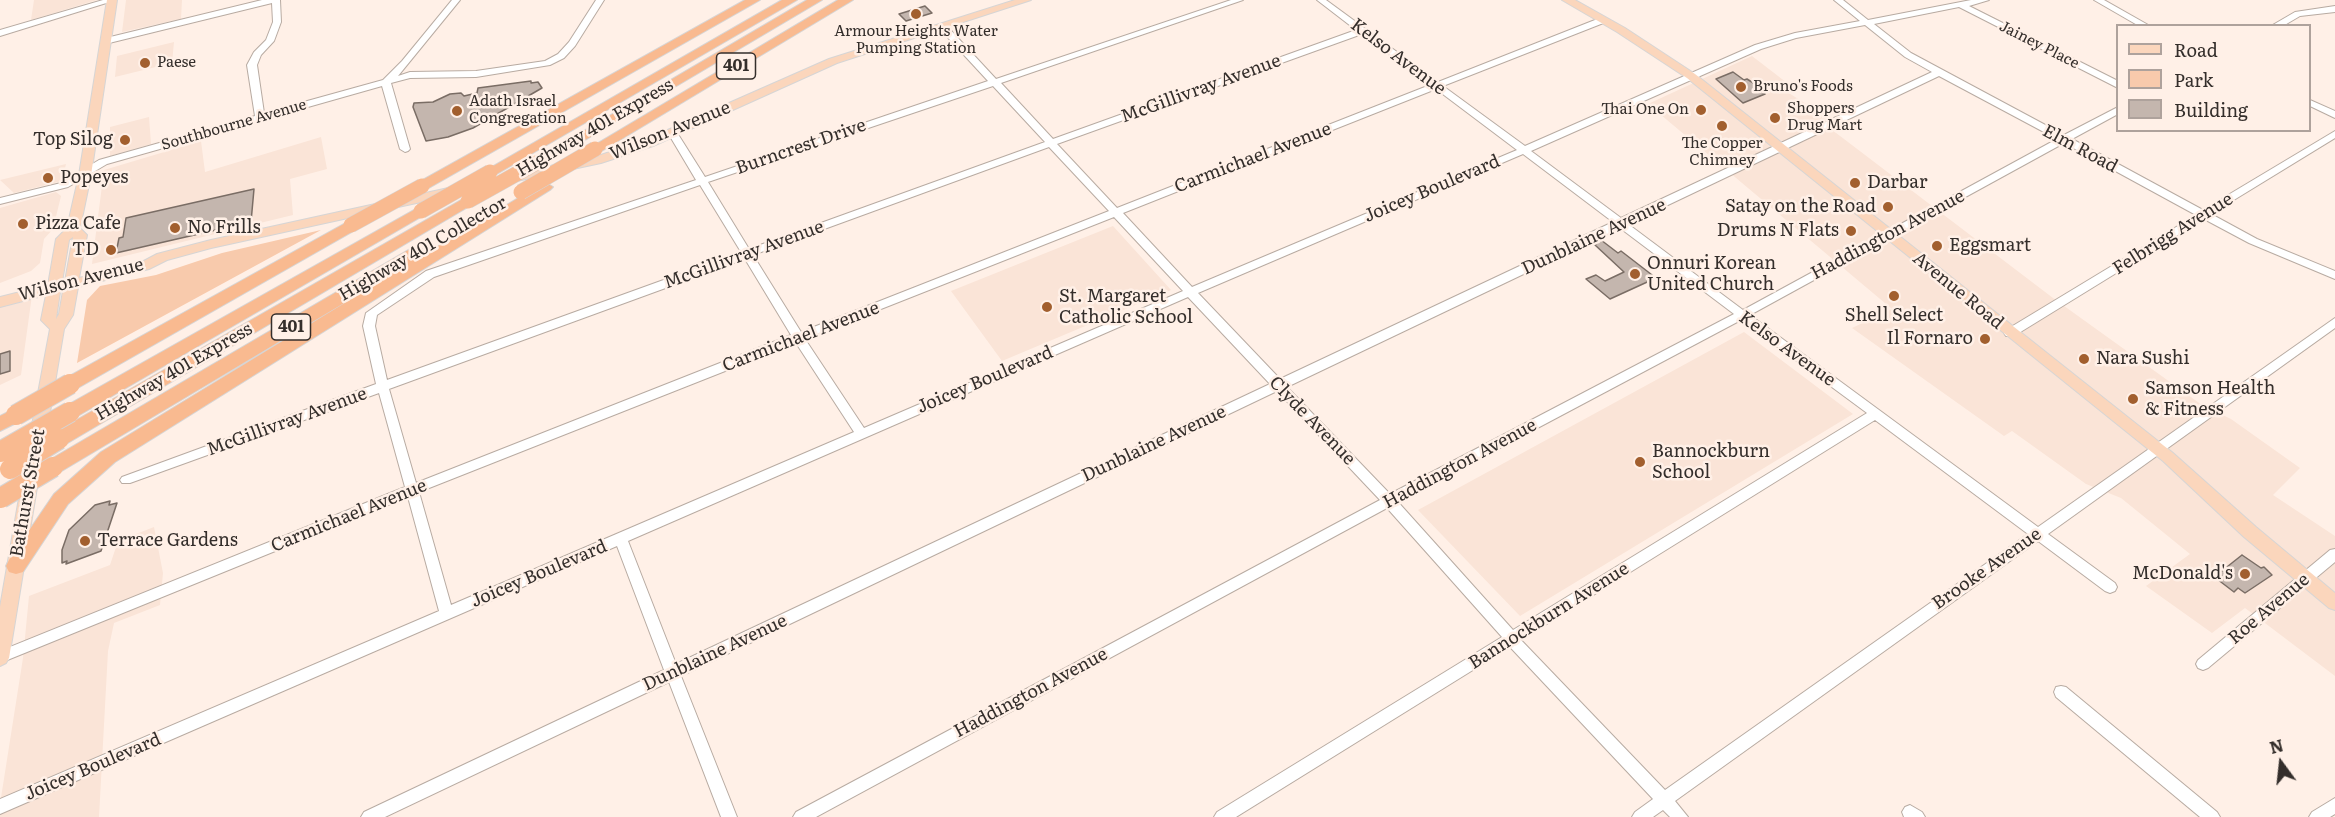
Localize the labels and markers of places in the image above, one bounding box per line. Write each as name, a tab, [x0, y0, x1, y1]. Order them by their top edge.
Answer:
marker: Armour Heights Water Pumping Station	[909, 7, 923, 21]
place label: Armour Heights Water Pumping Station	[834, 23, 998, 58]
place label: Paese	[157, 54, 196, 72]
marker: Paese	[138, 56, 152, 70]
place label: Bruno's Foods	[1753, 78, 1853, 96]
marker: Bruno's Foods	[1734, 80, 1748, 94]
place label: Adath Israel Congregation	[469, 93, 567, 128]
place label: Shoppers Drug Mart	[1787, 100, 1862, 135]
place label: Thai One On	[1601, 101, 1689, 119]
marker: Thai One On	[1694, 103, 1708, 117]
marker: Adath Israel Congregation	[450, 104, 464, 118]
marker: Shoppers Drug Mart	[1768, 111, 1782, 125]
marker: The Copper Chimney	[1715, 119, 1729, 133]
place label: Top Silog	[33, 129, 113, 151]
marker: Top Silog	[118, 133, 132, 147]
place label: The Copper Chimney	[1681, 135, 1763, 170]
place label: Popeyes	[60, 167, 129, 189]
marker: Popeyes	[41, 171, 55, 185]
place label: Darbar	[1867, 172, 1927, 194]
marker: Darbar	[1848, 176, 1862, 190]
place label: Satay on the Road	[1725, 196, 1876, 218]
marker: Satay on the Road	[1881, 200, 1895, 214]
place label: Pizza Cafe	[35, 213, 121, 235]
marker: Pizza Cafe	[16, 217, 30, 231]
place label: No Frills	[187, 217, 261, 239]
place label: Drums N Flats	[1717, 220, 1839, 242]
marker: No Frills	[168, 221, 182, 235]
marker: Drums N Flats	[1844, 224, 1858, 238]
place label: Eggsmart	[1949, 235, 2031, 257]
place label: TD	[72, 239, 99, 261]
marker: Eggsmart	[1930, 239, 1944, 253]
marker: TD	[104, 243, 118, 257]
place label: Onnuri Korean United Church	[1647, 253, 1776, 296]
marker: Onnuri Korean United Church	[1628, 267, 1642, 281]
place label: St. Margaret Catholic School	[1059, 286, 1193, 328]
marker: Shell Select	[1887, 289, 1901, 303]
marker: St. Margaret Catholic School	[1040, 300, 1054, 314]
place label: Shell Select	[1845, 305, 1943, 327]
place label: Il Fornaro	[1886, 328, 1973, 350]
marker: Il Fornaro	[1978, 332, 1992, 346]
place label: Nara Sushi	[2096, 348, 2190, 370]
marker: Nara Sushi	[2077, 352, 2091, 366]
place label: Samson Health & Fitness	[2145, 378, 2275, 420]
marker: Samson Health & Fitness	[2126, 392, 2140, 406]
place label: Bannockburn School	[1652, 441, 1770, 484]
marker: Bannockburn School	[1633, 455, 1647, 469]
place label: Terrace Gardens	[97, 530, 238, 552]
marker: Terrace Gardens	[78, 534, 92, 548]
place label: McDonald's	[2132, 563, 2233, 585]
marker: McDonald's	[2238, 567, 2252, 581]

